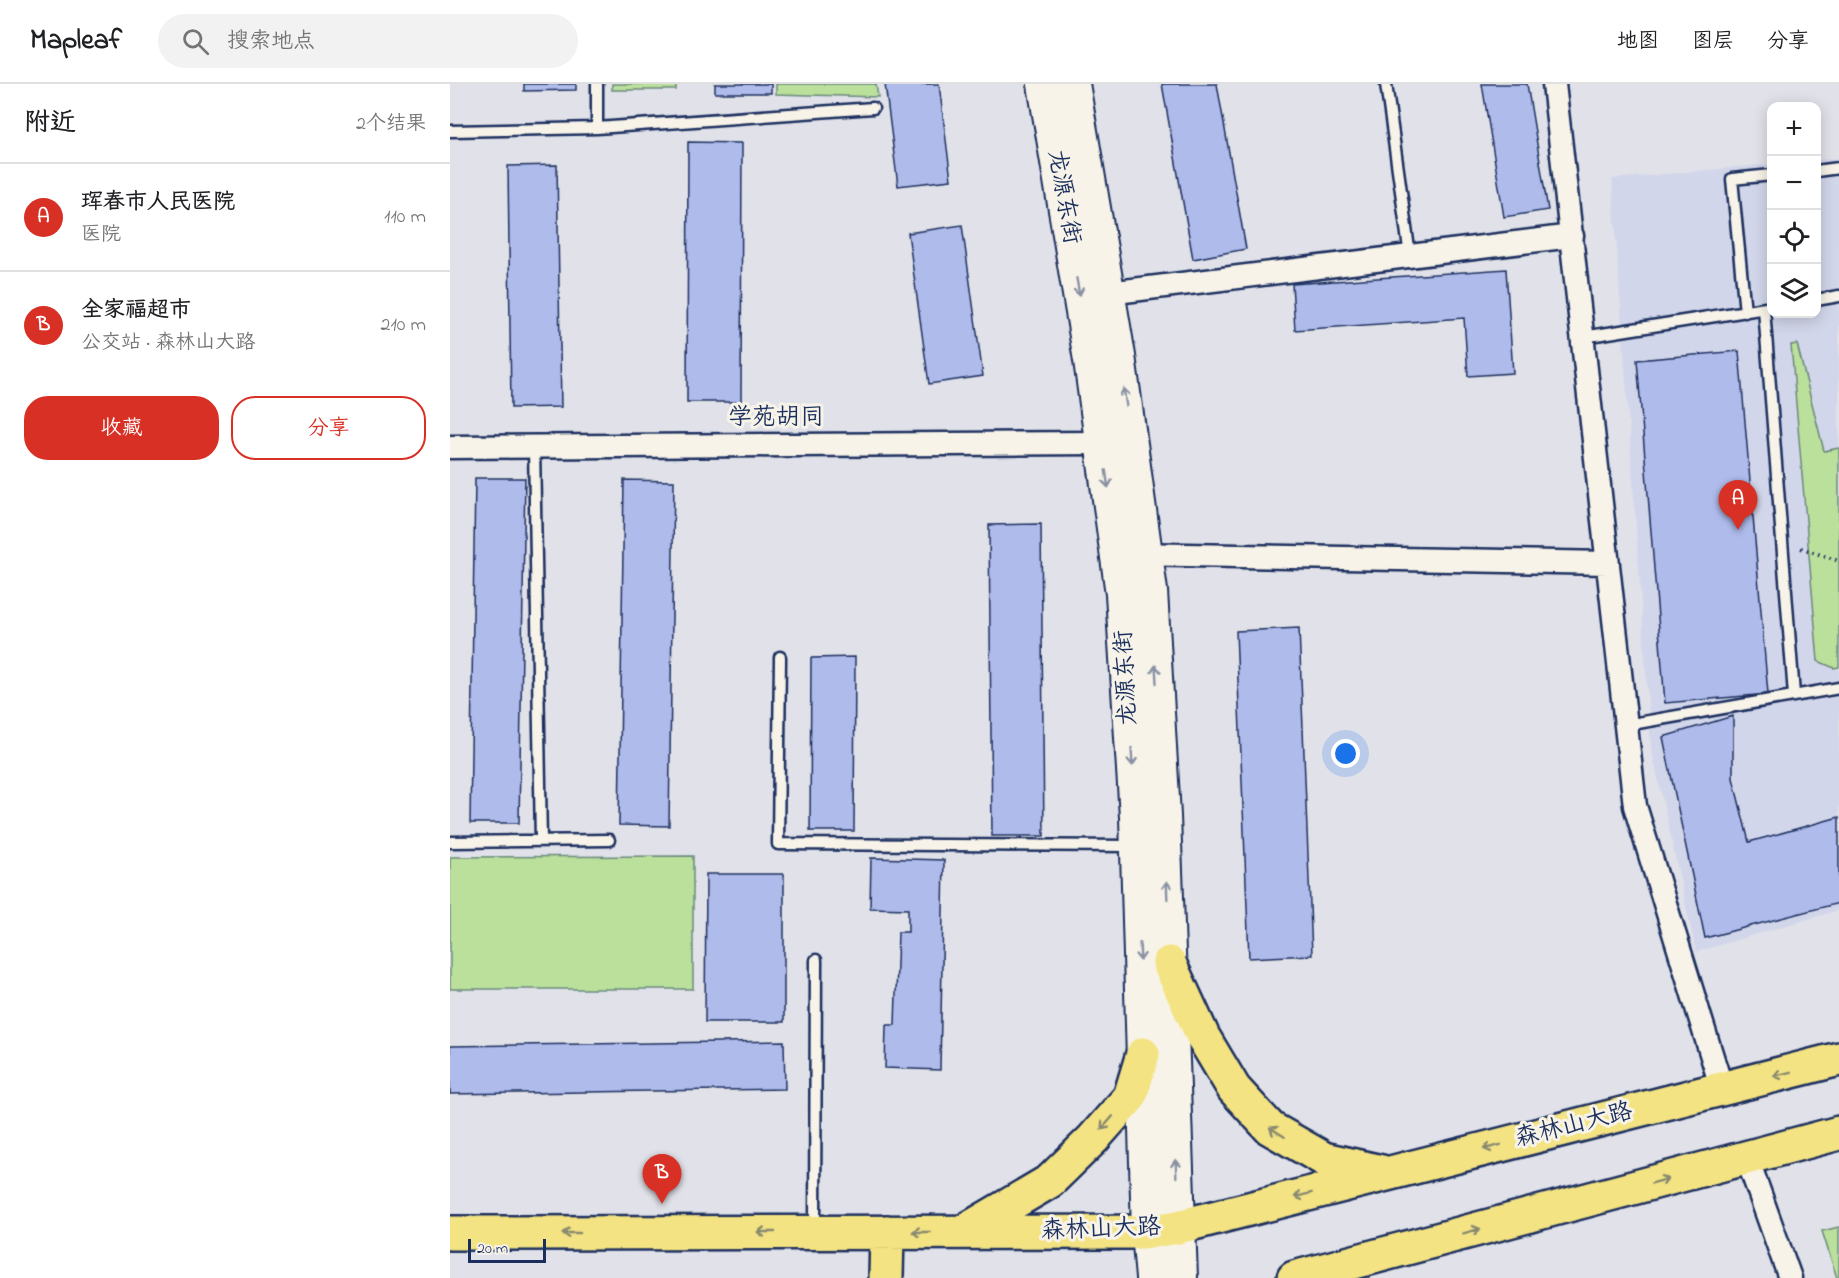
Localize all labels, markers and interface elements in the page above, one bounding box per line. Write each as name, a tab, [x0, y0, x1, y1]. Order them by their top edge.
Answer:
search box	[158, 14, 578, 68]
text: Mapleaf	[30, 21, 122, 62]
icon: search	[179, 25, 212, 58]
text: 搜索地点	[227, 26, 315, 58]
text: 地图	[1617, 27, 1659, 57]
text: 图层	[1692, 27, 1734, 57]
text: 分享	[1767, 27, 1809, 57]
map controls	[1767, 102, 1821, 318]
button: +	[1767, 102, 1821, 156]
text: 附近	[24, 105, 76, 143]
text: 2个结果	[356, 110, 426, 139]
street label: 龙源东街	[1037, 147, 1089, 247]
button: −	[1767, 156, 1821, 210]
text: 珲春市人民医院	[81, 187, 235, 219]
text: A	[37, 203, 50, 232]
text: 110 m	[384, 203, 426, 232]
button: locate	[1767, 210, 1821, 264]
text: 医院	[81, 221, 121, 250]
button: layers	[1767, 264, 1821, 318]
one-way arrow	[1073, 276, 1084, 296]
text: 全家福超市	[81, 295, 191, 327]
text: B	[37, 311, 50, 340]
text: 210 m	[381, 311, 426, 340]
text: 公交站 · 森林山大路	[81, 329, 255, 358]
one-way arrow	[1119, 387, 1130, 407]
button: 收藏	[24, 396, 219, 460]
button: 分享	[231, 396, 426, 460]
street label: 学苑胡同	[728, 401, 824, 436]
one-way arrow	[1101, 469, 1112, 489]
pin: A	[1718, 480, 1758, 530]
street label: 龙源东街	[1107, 629, 1147, 727]
one-way arrow	[1150, 664, 1161, 684]
your location	[1331, 739, 1360, 768]
one-way arrow	[1127, 747, 1138, 767]
one-way arrow	[1161, 880, 1172, 900]
one-way arrow	[1134, 941, 1145, 961]
one-way arrow	[1773, 1068, 1792, 1080]
street label: 森林山大路	[1512, 1095, 1636, 1157]
one-way arrow	[1100, 1115, 1114, 1130]
one-way arrow	[1269, 1125, 1286, 1137]
one-way arrow	[1482, 1142, 1501, 1154]
pin: B	[642, 1154, 682, 1204]
one-way arrow	[1170, 1159, 1182, 1179]
one-way arrow	[1650, 1174, 1669, 1186]
one-way arrow	[1293, 1190, 1312, 1202]
street label: 森林山大路	[1040, 1210, 1162, 1250]
one-way arrow	[1462, 1225, 1481, 1236]
one-way arrow	[756, 1226, 776, 1238]
one-way arrow	[912, 1226, 932, 1238]
one-way arrow	[561, 1227, 581, 1239]
scale bar	[468, 1236, 546, 1264]
text: 20 m	[477, 1237, 508, 1261]

